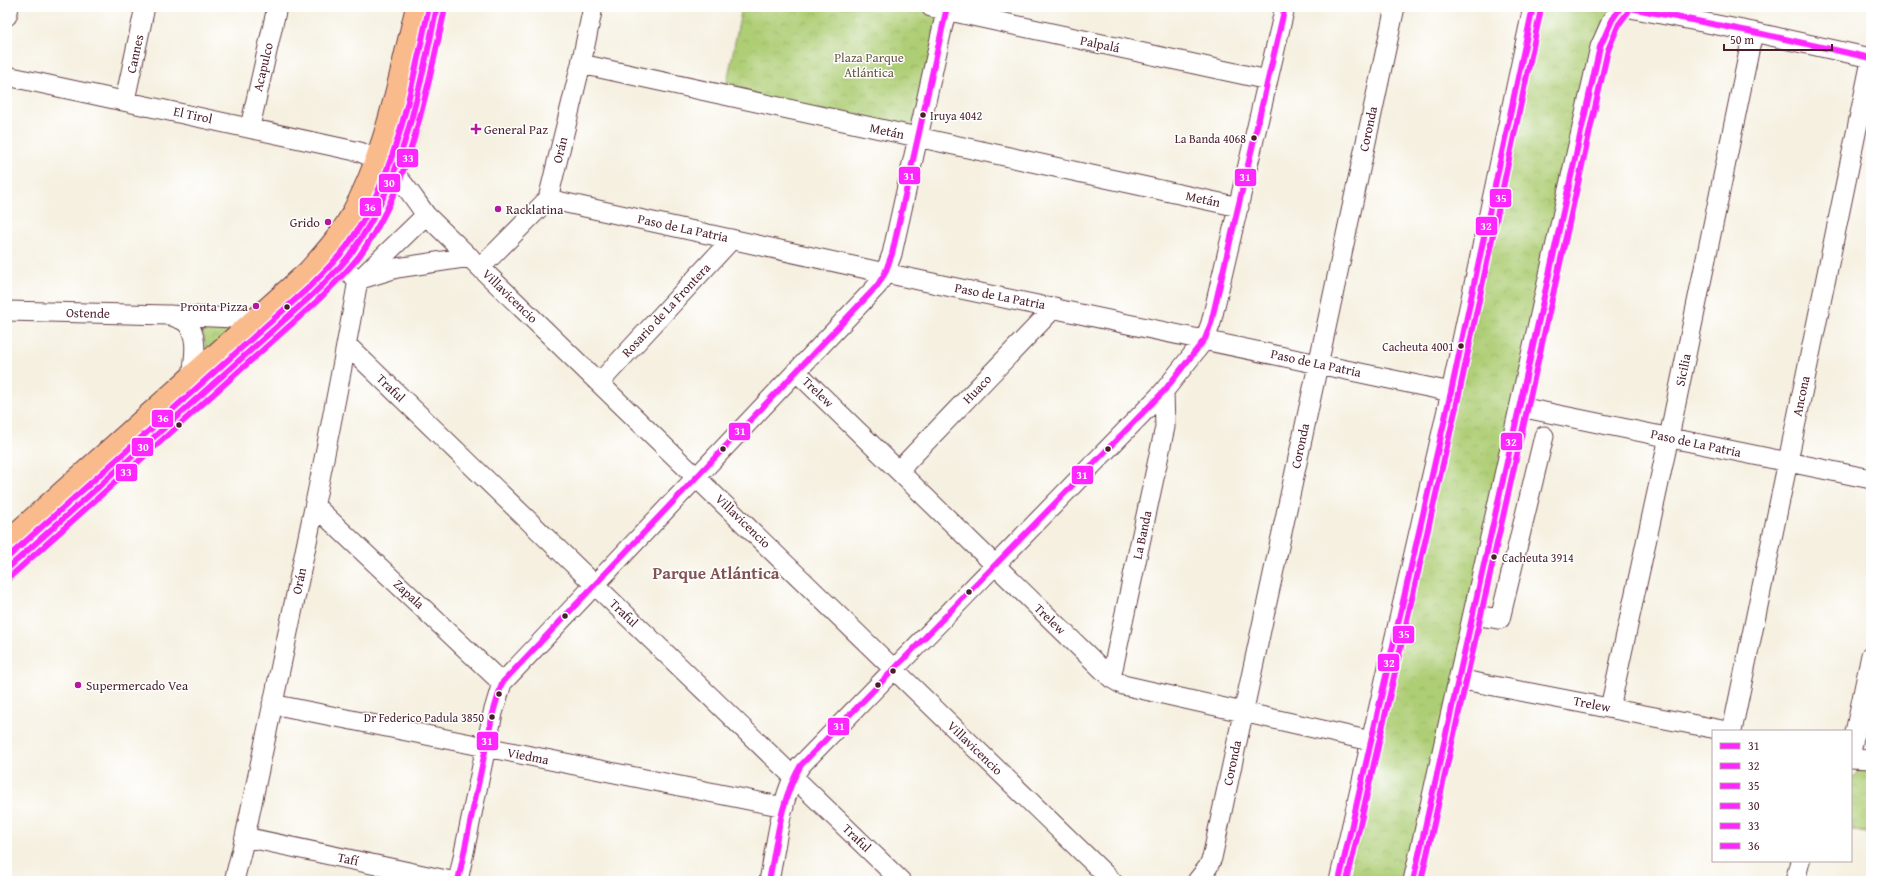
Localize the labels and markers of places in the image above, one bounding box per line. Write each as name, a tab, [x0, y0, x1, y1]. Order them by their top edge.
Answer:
place label: Iruya 4042	[930, 107, 983, 124]
marker: Iruya 4042	[918, 110, 928, 120]
place label: General Paz	[484, 120, 548, 139]
marker: General Paz	[471, 124, 481, 134]
place label: La Banda 4068	[1175, 130, 1246, 147]
marker: La Banda 4068	[1249, 133, 1259, 143]
place label: Racklatina	[506, 200, 564, 219]
marker: Racklatina	[493, 204, 503, 214]
place label: Grido	[290, 213, 320, 232]
marker: Grido	[323, 217, 333, 227]
place label: Pronta Pizza	[180, 297, 249, 316]
marker: Pronta Pizza	[251, 301, 261, 311]
unlabelled marker	[282, 302, 292, 312]
place label: Cacheuta 4001	[1382, 338, 1454, 355]
marker: Cacheuta 4001	[1456, 341, 1466, 351]
unlabelled marker	[174, 420, 184, 430]
unlabelled marker	[718, 444, 728, 454]
unlabelled marker	[1103, 444, 1113, 454]
place label: Cacheuta 3914	[1502, 549, 1574, 566]
marker: Cacheuta 3914	[1489, 552, 1499, 562]
unlabelled marker	[964, 587, 974, 597]
unlabelled marker	[560, 611, 570, 621]
unlabelled marker	[888, 666, 898, 676]
place label: Supermercado Vea	[86, 676, 189, 695]
marker: Supermercado Vea	[73, 680, 83, 690]
unlabelled marker	[873, 680, 883, 690]
unlabelled marker	[494, 689, 504, 699]
place label: Dr Federico Padula 3850	[364, 709, 484, 726]
marker: Dr Federico Padula 3850	[487, 712, 497, 722]

